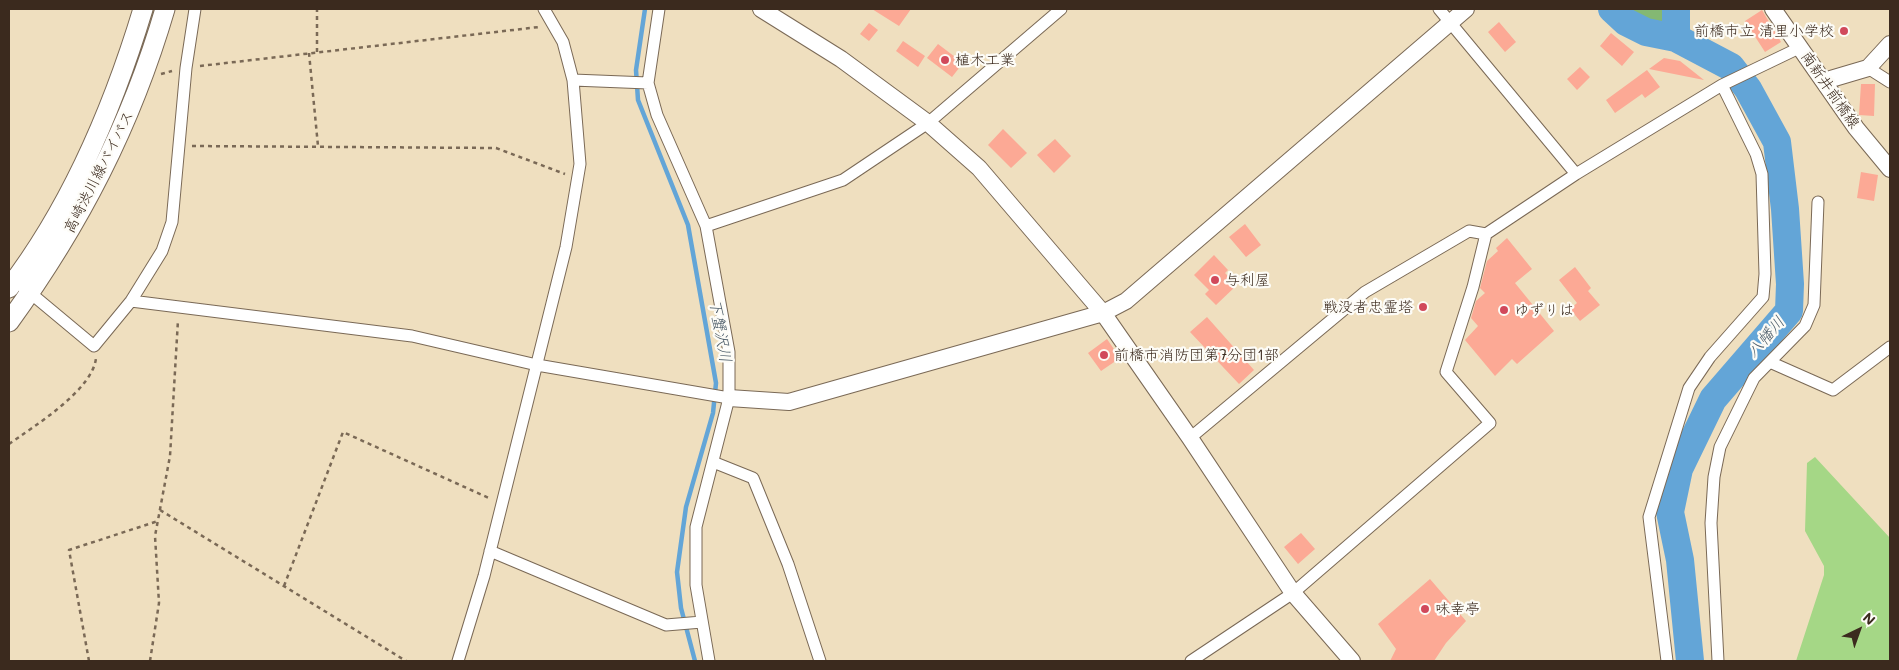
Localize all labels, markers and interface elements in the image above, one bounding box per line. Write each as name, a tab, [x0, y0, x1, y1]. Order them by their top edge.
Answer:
place label: 前橋市立 清里小学校	[1694, 22, 1834, 40]
marker: 前橋市立 清里小学校	[1838, 25, 1850, 37]
street label: 南新井前橋線	[1797, 48, 1863, 132]
place label: 植木工業	[955, 51, 1015, 69]
marker: 植木工業	[939, 54, 951, 66]
street label: 高崎渋川線バイパス	[60, 108, 138, 236]
place label: 与利屋	[1225, 271, 1270, 289]
marker: 与利屋	[1209, 274, 1221, 286]
water label: 下蟹沢川	[705, 298, 735, 364]
place label: 戦没者忠霊塔	[1323, 298, 1413, 316]
marker: 戦没者忠霊塔	[1417, 301, 1429, 313]
place label: ゆずりは	[1514, 301, 1574, 319]
marker: ゆずりは	[1498, 304, 1510, 316]
water label: 八幡川	[1743, 313, 1789, 361]
place label: 前橋市消防団第7分団1部	[1114, 346, 1279, 364]
marker: 前橋市消防団第7分団1部	[1098, 349, 1110, 361]
place label: 味幸亭	[1435, 600, 1480, 618]
marker: 味幸亭	[1419, 603, 1431, 615]
north arrow	[1834, 605, 1884, 655]
text: N	[1859, 608, 1880, 629]

